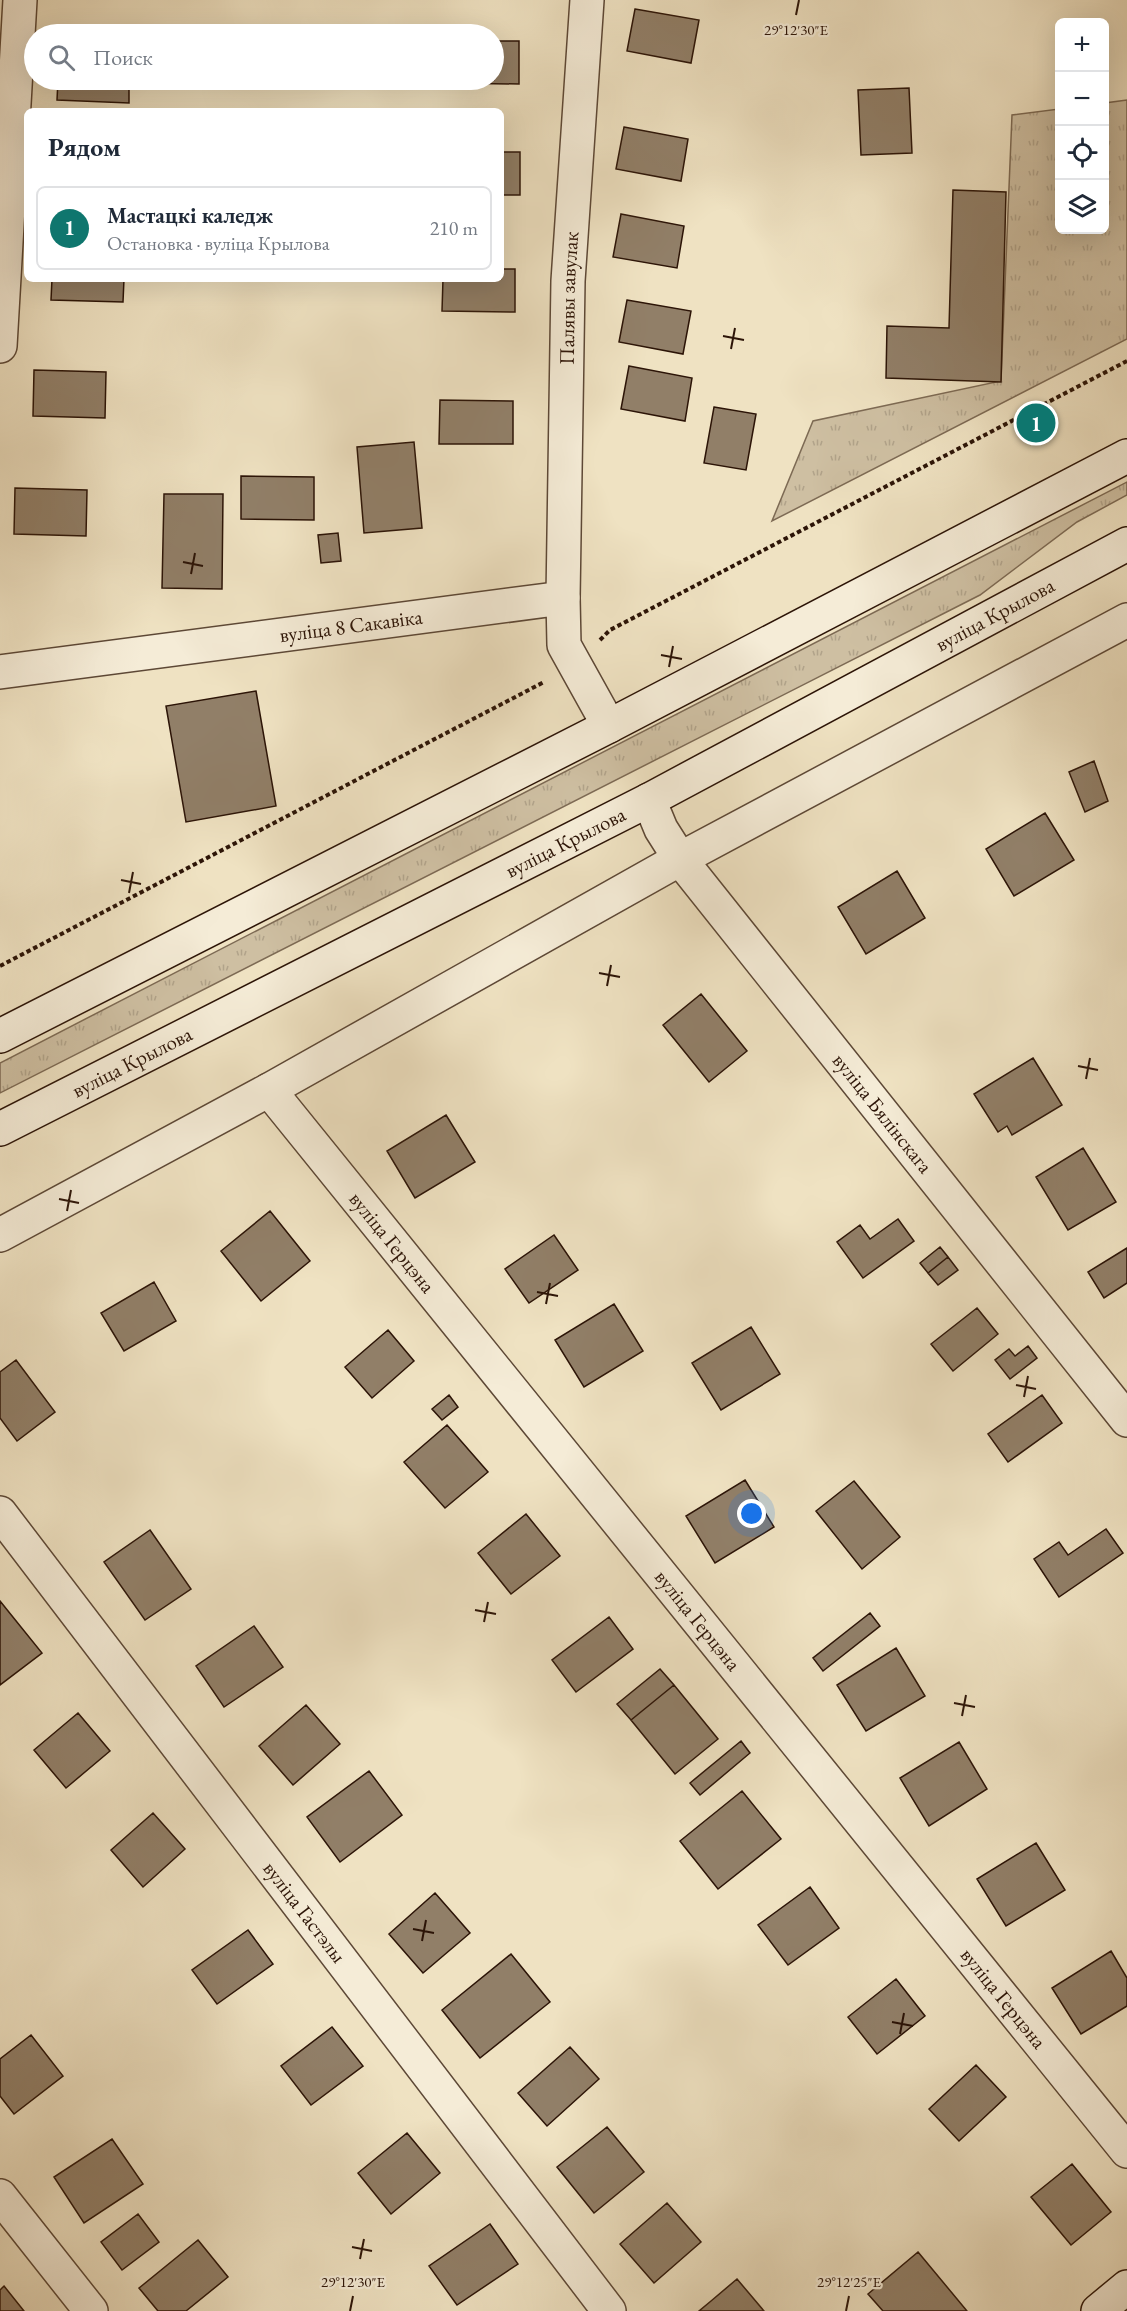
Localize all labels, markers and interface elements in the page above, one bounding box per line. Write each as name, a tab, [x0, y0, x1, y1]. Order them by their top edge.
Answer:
map controls	[1055, 18, 1109, 234]
button: +	[1055, 18, 1109, 72]
text: 29°12'30"E	[764, 20, 829, 39]
search box	[24, 24, 504, 90]
icon: search	[45, 41, 78, 74]
text: Поиск	[93, 43, 153, 72]
button: −	[1055, 72, 1109, 126]
button: locate	[1055, 126, 1109, 180]
text: Рядом	[48, 130, 121, 164]
button: layers	[1055, 180, 1109, 234]
text: Мастацкі каледж	[107, 201, 273, 230]
text: 1	[64, 215, 75, 241]
text: 210 m	[430, 215, 478, 241]
text: Остановка · вуліца Крылова	[107, 230, 330, 256]
street label: Палявы завулак	[553, 230, 584, 365]
pin: 1	[1016, 400, 1056, 446]
street label: вуліца Крылова	[930, 571, 1059, 657]
street label: вуліца 8 Сакавіка	[278, 603, 425, 648]
street label: вуліца Крылова	[501, 800, 631, 884]
street label: вуліца Крылова	[67, 1020, 197, 1103]
street label: вуліца Бялінскага	[827, 1047, 939, 1179]
street label: вуліца Герцэна	[344, 1186, 442, 1299]
your location	[737, 1499, 766, 1528]
street label: вуліца Герцэна	[649, 1564, 748, 1677]
street label: вуліца Гастэлы	[257, 1855, 353, 1968]
street label: вуліца Герцэна	[955, 1942, 1053, 2055]
text: 29°12'30"E	[321, 2272, 386, 2291]
text: 29°12'25"E	[817, 2272, 882, 2291]

